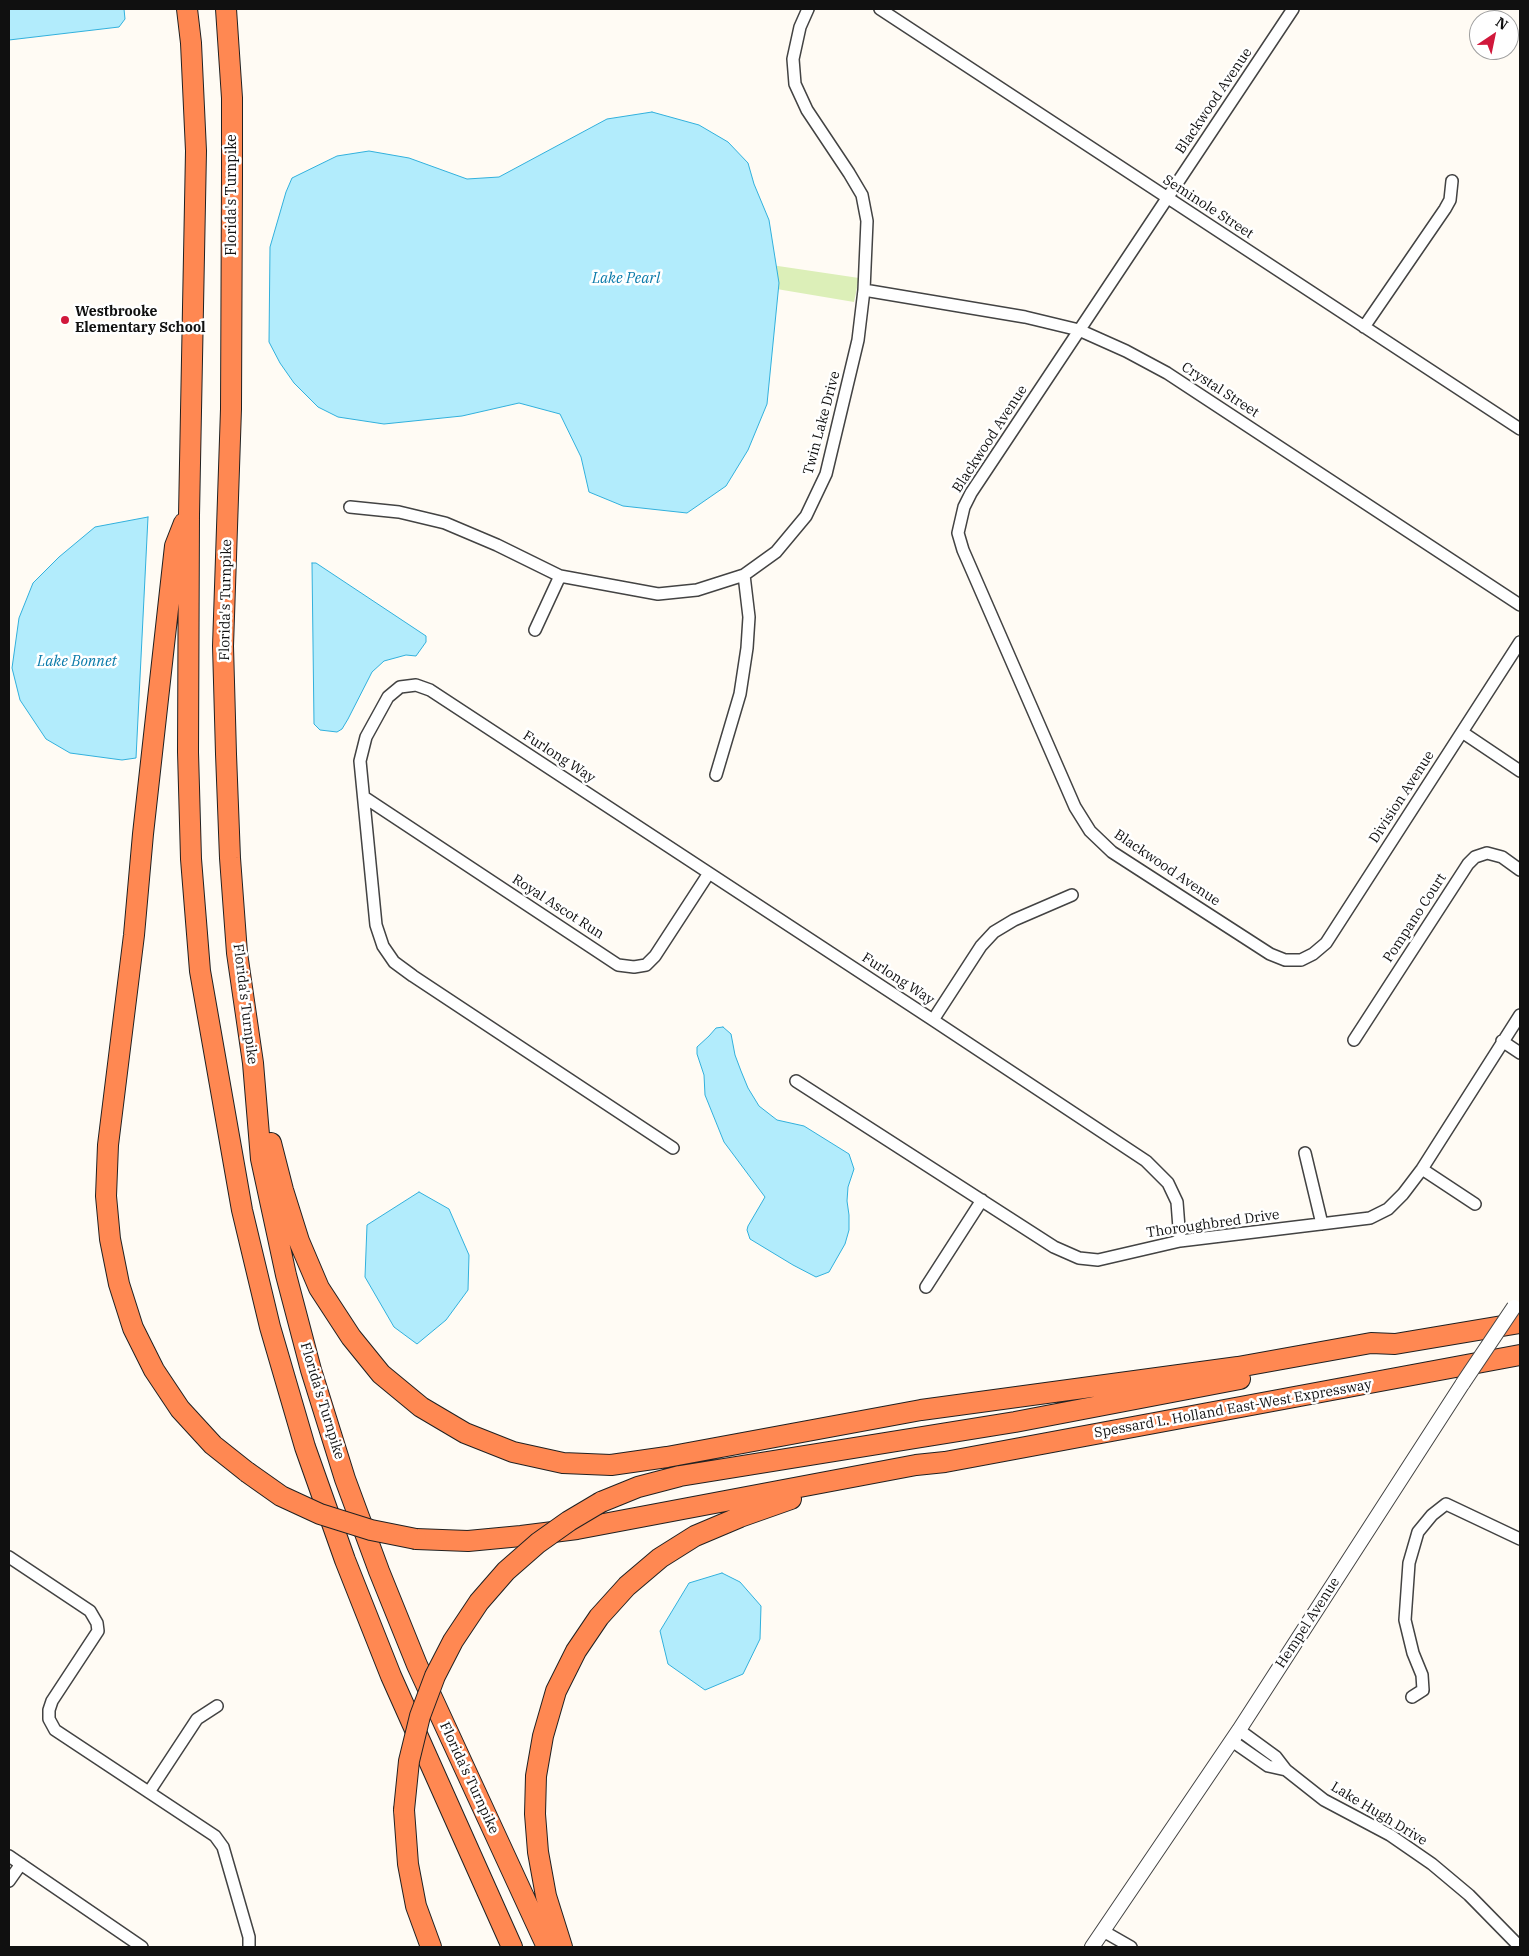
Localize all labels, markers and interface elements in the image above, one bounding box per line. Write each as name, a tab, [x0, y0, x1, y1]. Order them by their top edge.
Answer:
north arrow	[1469, 10, 1519, 60]
text: N	[1492, 13, 1511, 34]
street label: Blackwood Avenue	[1172, 45, 1256, 157]
street label: Florida's Turnpike	[224, 134, 240, 256]
street label: Seminole Street	[1160, 171, 1256, 243]
water label: Lake Pearl	[592, 270, 660, 288]
place label: Westbrooke Elementary School	[75, 304, 206, 336]
marker: Westbrooke Elementary School	[59, 314, 71, 326]
street label: Crystal Street	[1178, 359, 1262, 421]
street label: Twin Lake Drive	[800, 369, 844, 477]
street label: Blackwood Avenue	[949, 382, 1031, 496]
street label: Florida's Turnpike	[217, 539, 235, 661]
water label: Lake Bonnet	[37, 653, 117, 671]
street label: Furlong Way	[520, 727, 598, 787]
street label: Division Avenue	[1366, 748, 1438, 846]
street label: Blackwood Avenue	[1111, 826, 1223, 910]
street label: Pompano Court	[1380, 870, 1450, 966]
street label: Royal Ascot Run	[509, 871, 607, 943]
street label: Florida's Turnpike	[229, 943, 261, 1065]
street label: Furlong Way	[859, 949, 937, 1009]
street label: Thoroughbred Drive	[1145, 1206, 1281, 1242]
street label: Florida's Turnpike	[296, 1340, 348, 1462]
street label: Spessard L. Holland East-West Expressway	[1093, 1376, 1373, 1442]
street label: Hempel Avenue	[1272, 1575, 1344, 1671]
street label: Florida's Turnpike	[436, 1719, 502, 1837]
street label: Lake Hugh Drive	[1328, 1779, 1430, 1849]

